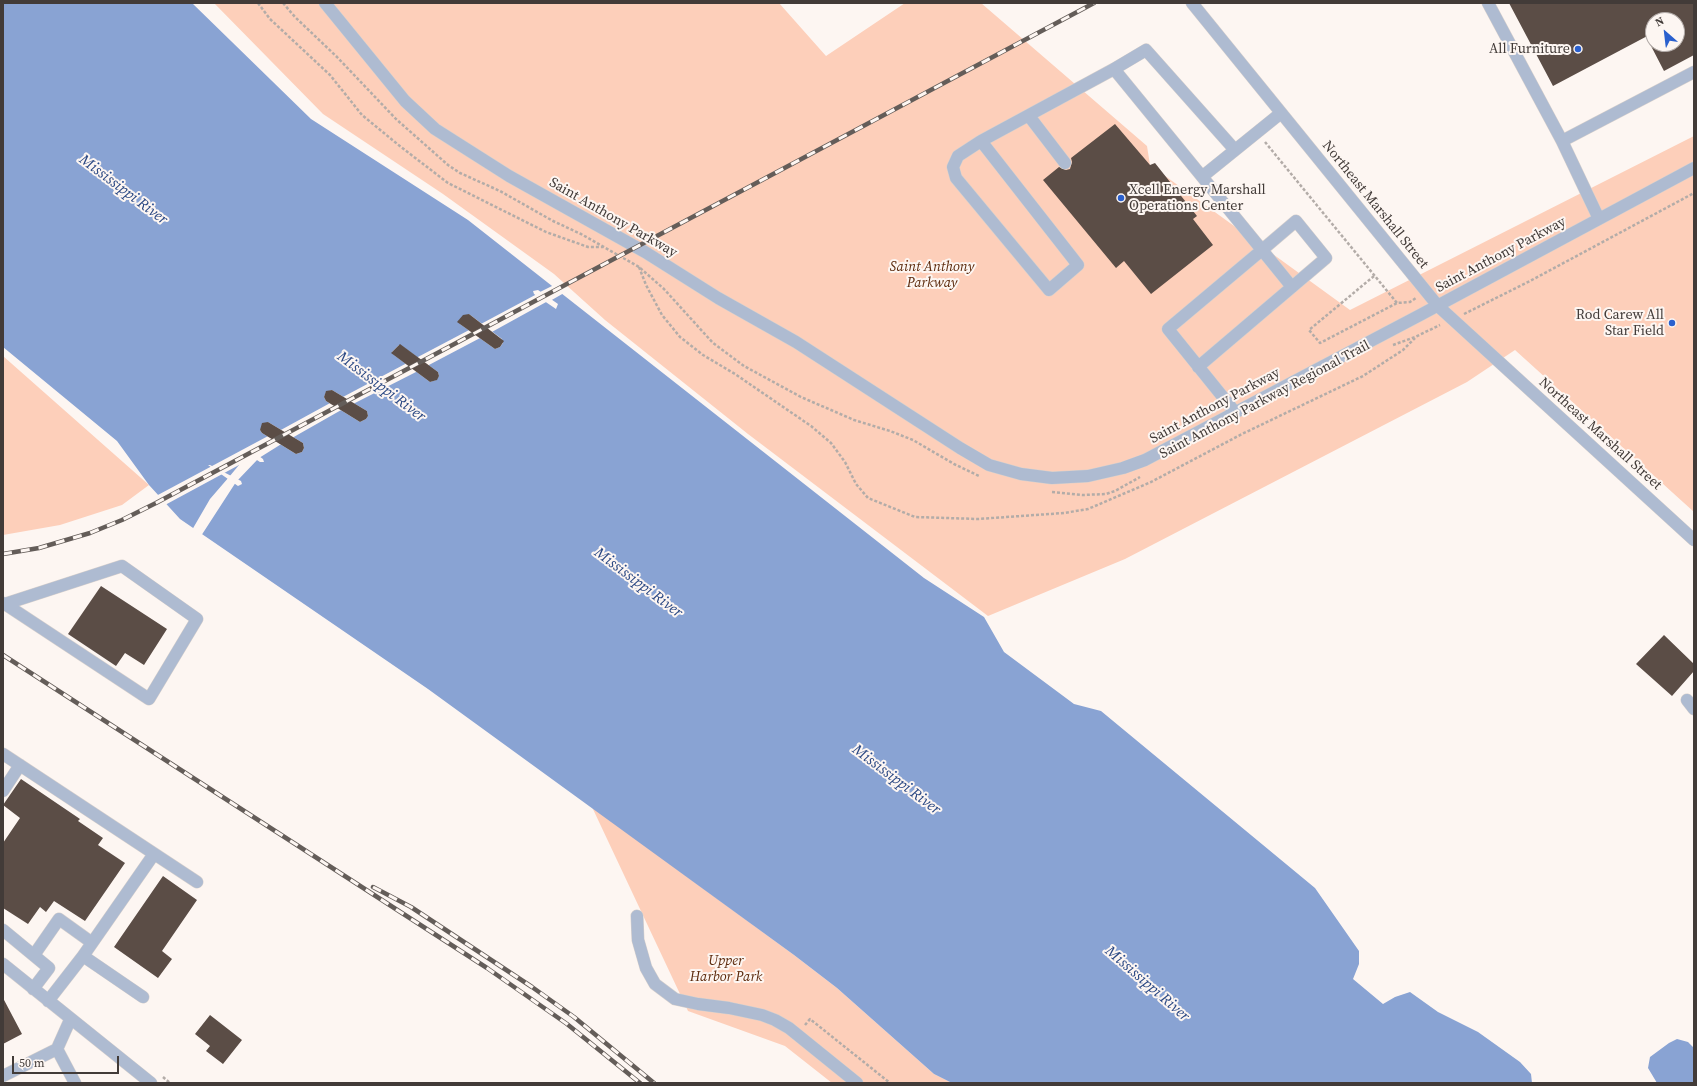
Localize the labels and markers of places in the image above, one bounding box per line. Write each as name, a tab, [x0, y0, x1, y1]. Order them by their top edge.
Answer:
place label: All Furniture	[1489, 41, 1570, 57]
marker: All Furniture	[1573, 44, 1583, 54]
place label: Xcell Energy Marshall Operations Center	[1129, 182, 1266, 214]
marker: Xcell Energy Marshall Operations Center	[1116, 193, 1126, 203]
place label: Rod Carew All Star Field	[1576, 307, 1664, 340]
marker: Rod Carew All Star Field	[1667, 318, 1677, 328]

